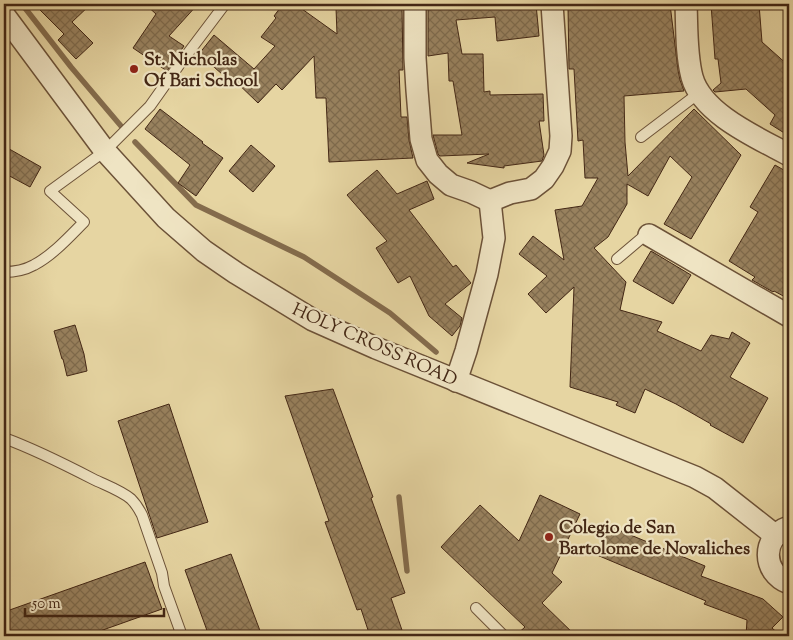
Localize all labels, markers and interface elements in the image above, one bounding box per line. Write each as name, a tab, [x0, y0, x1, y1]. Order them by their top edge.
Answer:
place label: St. Nicholas Of Bari School	[144, 48, 259, 95]
marker: St. Nicholas Of Bari School	[128, 63, 140, 75]
street label: HOLY CROSS ROAD	[287, 298, 461, 394]
place label: Colegio de San Bartolome de Novaliches	[559, 516, 750, 563]
marker: Colegio de San Bartolome de Novaliches	[543, 531, 555, 543]
scale bar	[25, 585, 164, 617]
text: 50 m	[31, 594, 61, 615]

